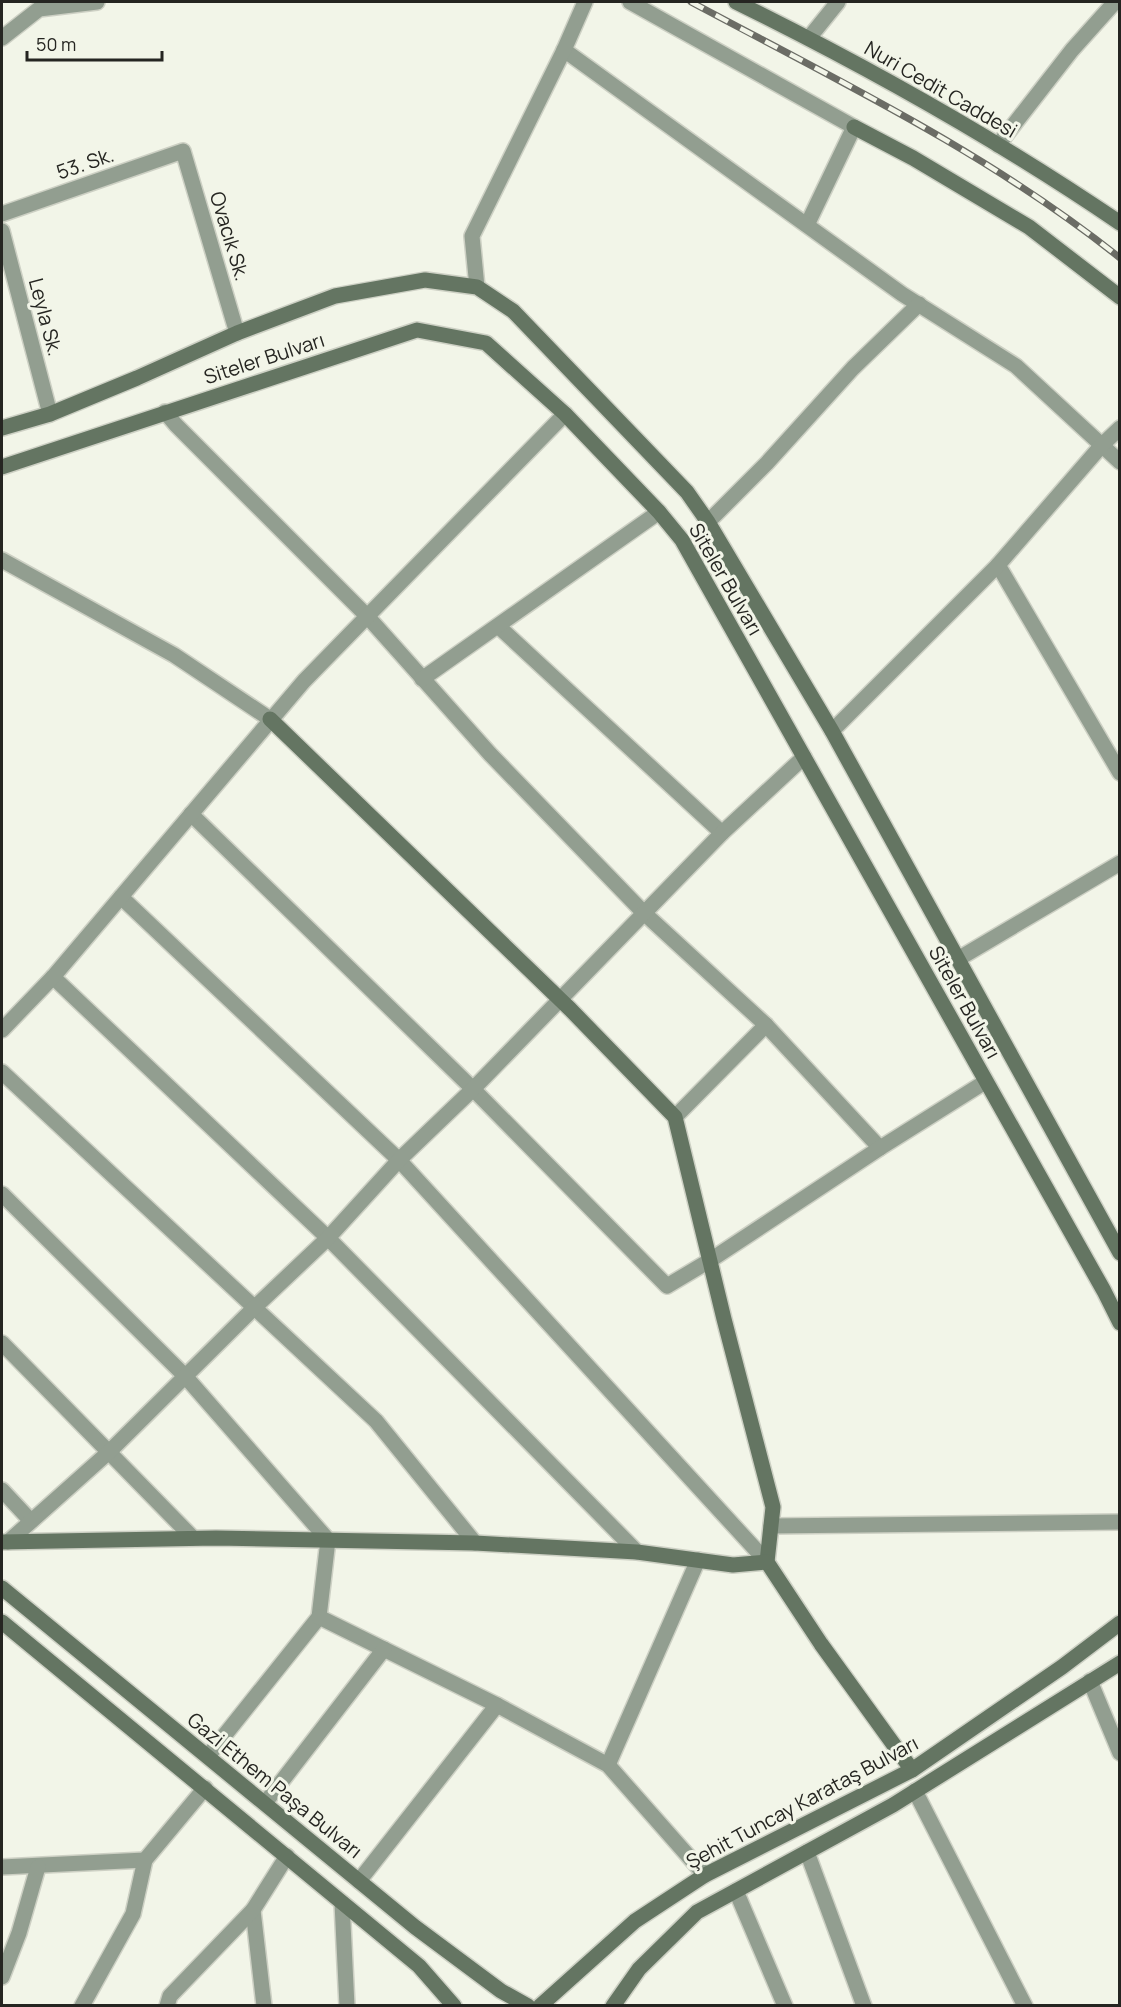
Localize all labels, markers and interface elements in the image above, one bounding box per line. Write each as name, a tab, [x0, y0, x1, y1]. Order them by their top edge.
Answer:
scale bar	[27, 24, 162, 62]
text: 50 m	[36, 32, 76, 56]
street label: Nuri Cedit Caddesi	[860, 34, 1022, 144]
street label: 53. Sk.	[53, 141, 117, 185]
street label: Ovacık Sk.	[204, 188, 256, 284]
street label: Leyla Sk.	[23, 275, 69, 359]
street label: Siteler Bulvarı	[200, 326, 328, 390]
street label: Siteler Bulvarı	[683, 518, 769, 640]
street label: Siteler Bulvarı	[923, 941, 1007, 1063]
street label: Gazi Ethem Paşa Bulvarı	[182, 1706, 368, 1864]
street label: Şehit Tuncay Karataş Bulvarı	[681, 1729, 923, 1875]

